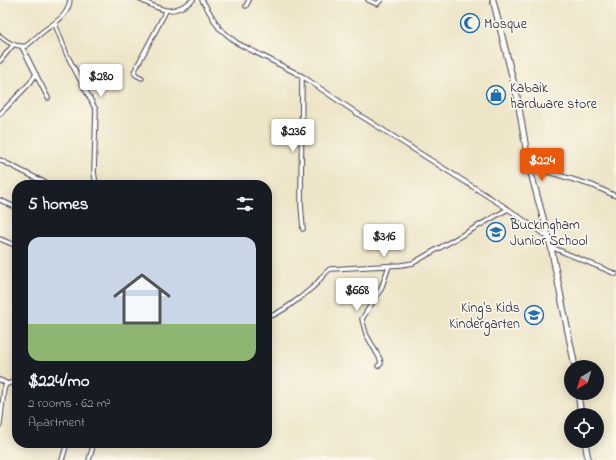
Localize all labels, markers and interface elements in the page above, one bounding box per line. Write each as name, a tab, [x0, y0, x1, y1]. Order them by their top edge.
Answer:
mosque icon: Mosque	[459, 12, 481, 34]
place label: Mosque	[484, 14, 528, 35]
pin: $280	[77, 64, 125, 98]
text: $280	[89, 67, 113, 86]
place label: Kabaik hardware store	[510, 78, 598, 115]
shop icon: Kabaik hardware store	[485, 84, 507, 106]
pin: $236	[269, 119, 317, 153]
text: $236	[280, 122, 306, 141]
pin: $224	[518, 148, 566, 182]
text: $224	[529, 151, 555, 170]
text: 5 homes	[28, 192, 88, 217]
icon: filters	[234, 193, 256, 215]
place label: Buckingham Junior School	[509, 215, 588, 252]
school or university icon: Buckingham Junior School	[485, 221, 507, 243]
pin: $316	[360, 224, 408, 258]
text: $316	[372, 227, 396, 246]
icon: home	[106, 263, 178, 335]
pin: $668	[333, 278, 381, 312]
text: $668	[345, 281, 369, 300]
place label: King's Kids Kindergarten	[449, 298, 520, 336]
school or university icon: King's Kids Kindergarten	[523, 304, 545, 326]
north arrow	[564, 360, 604, 400]
map controls	[564, 360, 604, 448]
text: $224/mo	[28, 369, 90, 394]
text: 2 rooms · 62 m²	[28, 394, 111, 413]
button: locate	[564, 408, 604, 448]
text: Apartment	[28, 413, 85, 432]

